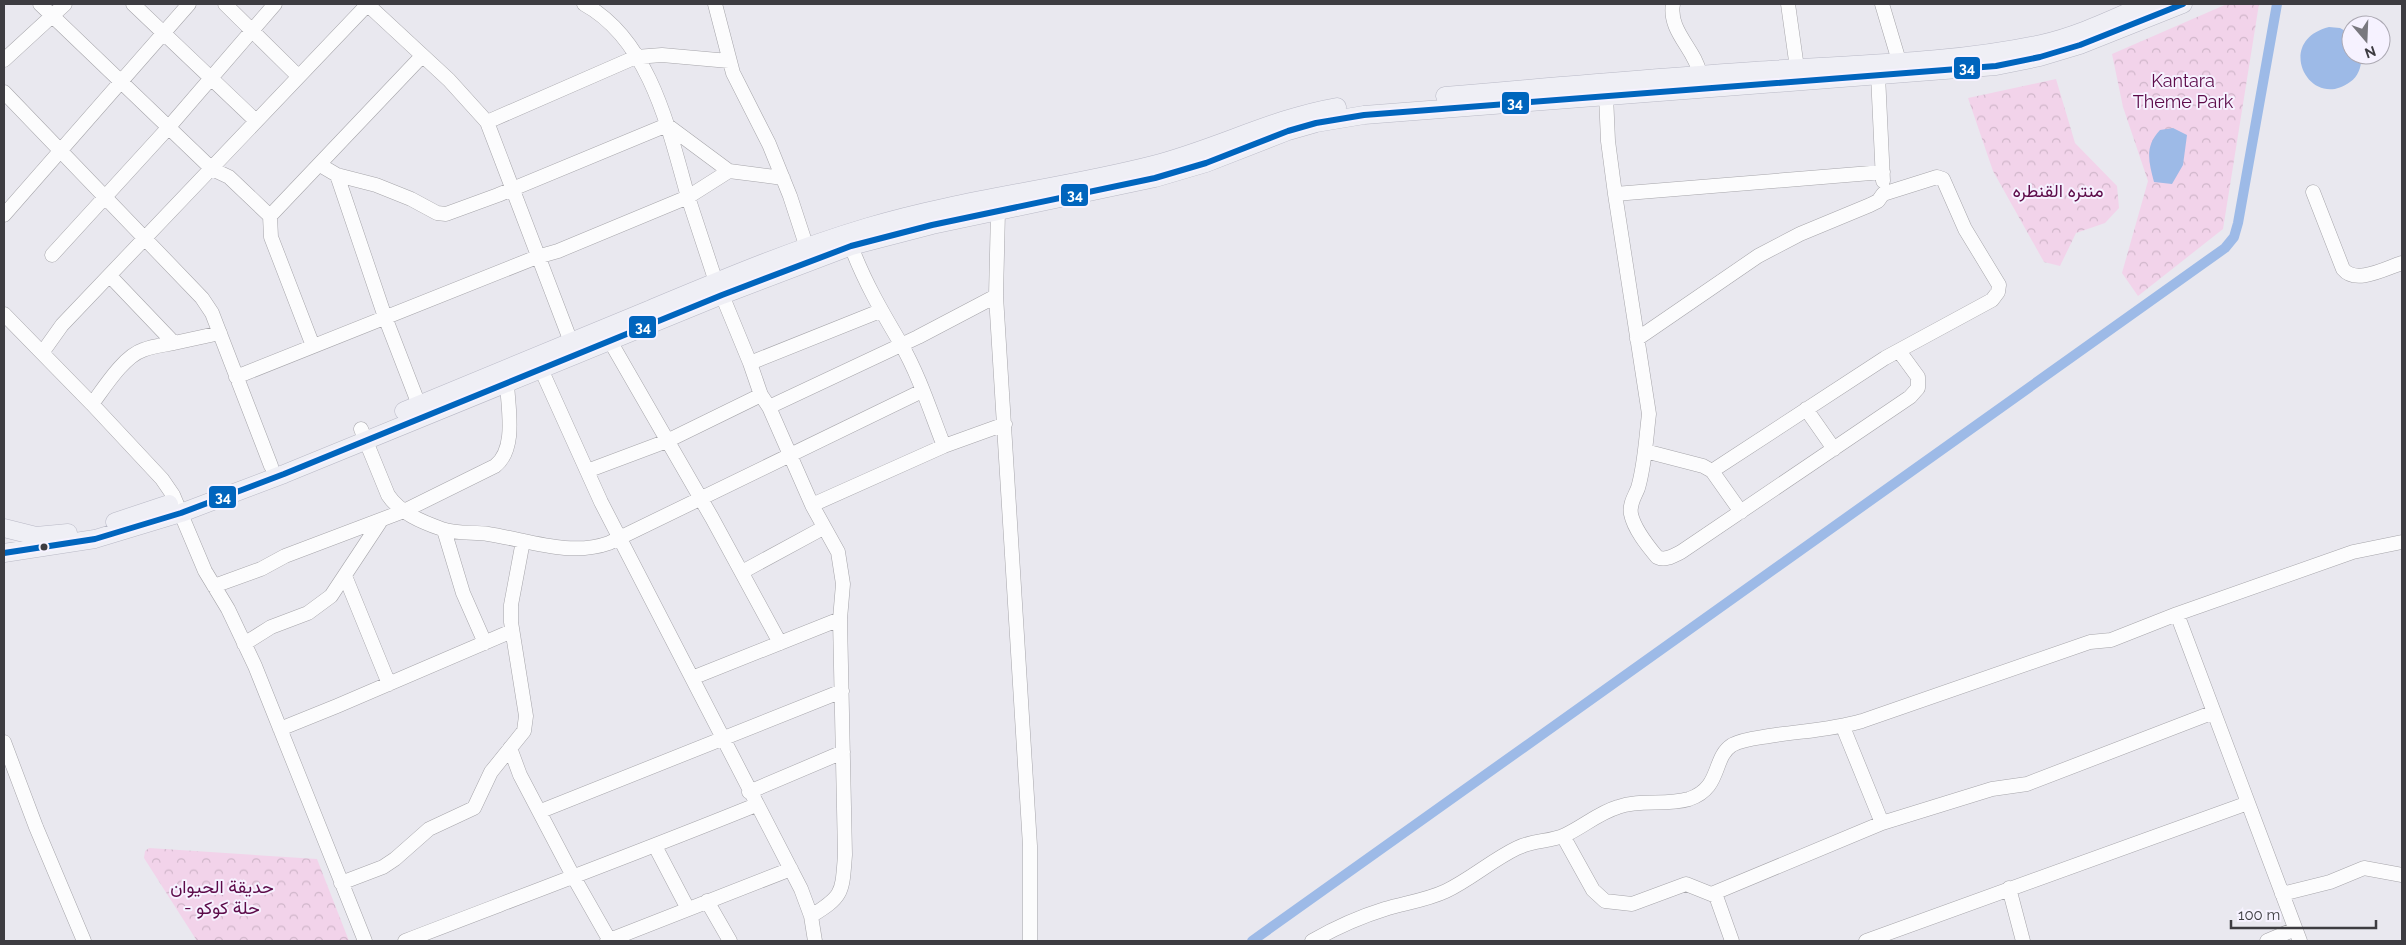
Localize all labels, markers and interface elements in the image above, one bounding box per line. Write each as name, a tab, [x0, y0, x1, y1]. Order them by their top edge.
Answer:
north arrow	[2341, 15, 2391, 65]
text: N	[2363, 43, 2378, 62]
line badge: 34	[1953, 56, 1981, 80]
text: 34	[1959, 60, 1975, 76]
park label: Kantara Theme Park	[2133, 70, 2234, 112]
line badge: 34	[1501, 91, 1530, 115]
text: 34	[1507, 95, 1523, 111]
park label: منتره القنطره	[2012, 180, 2104, 202]
line badge: 34	[1060, 183, 1089, 207]
text: 34	[1067, 187, 1083, 203]
line badge: 34	[628, 315, 657, 339]
text: 34	[635, 319, 651, 335]
line badge: 34	[208, 485, 237, 509]
text: 34	[215, 489, 231, 505]
unlabelled marker	[39, 542, 49, 552]
park label: حديقة الحيوان - حلة كوكو	[170, 876, 274, 919]
scale bar	[2231, 898, 2376, 930]
text: 100 m	[2238, 906, 2280, 924]

